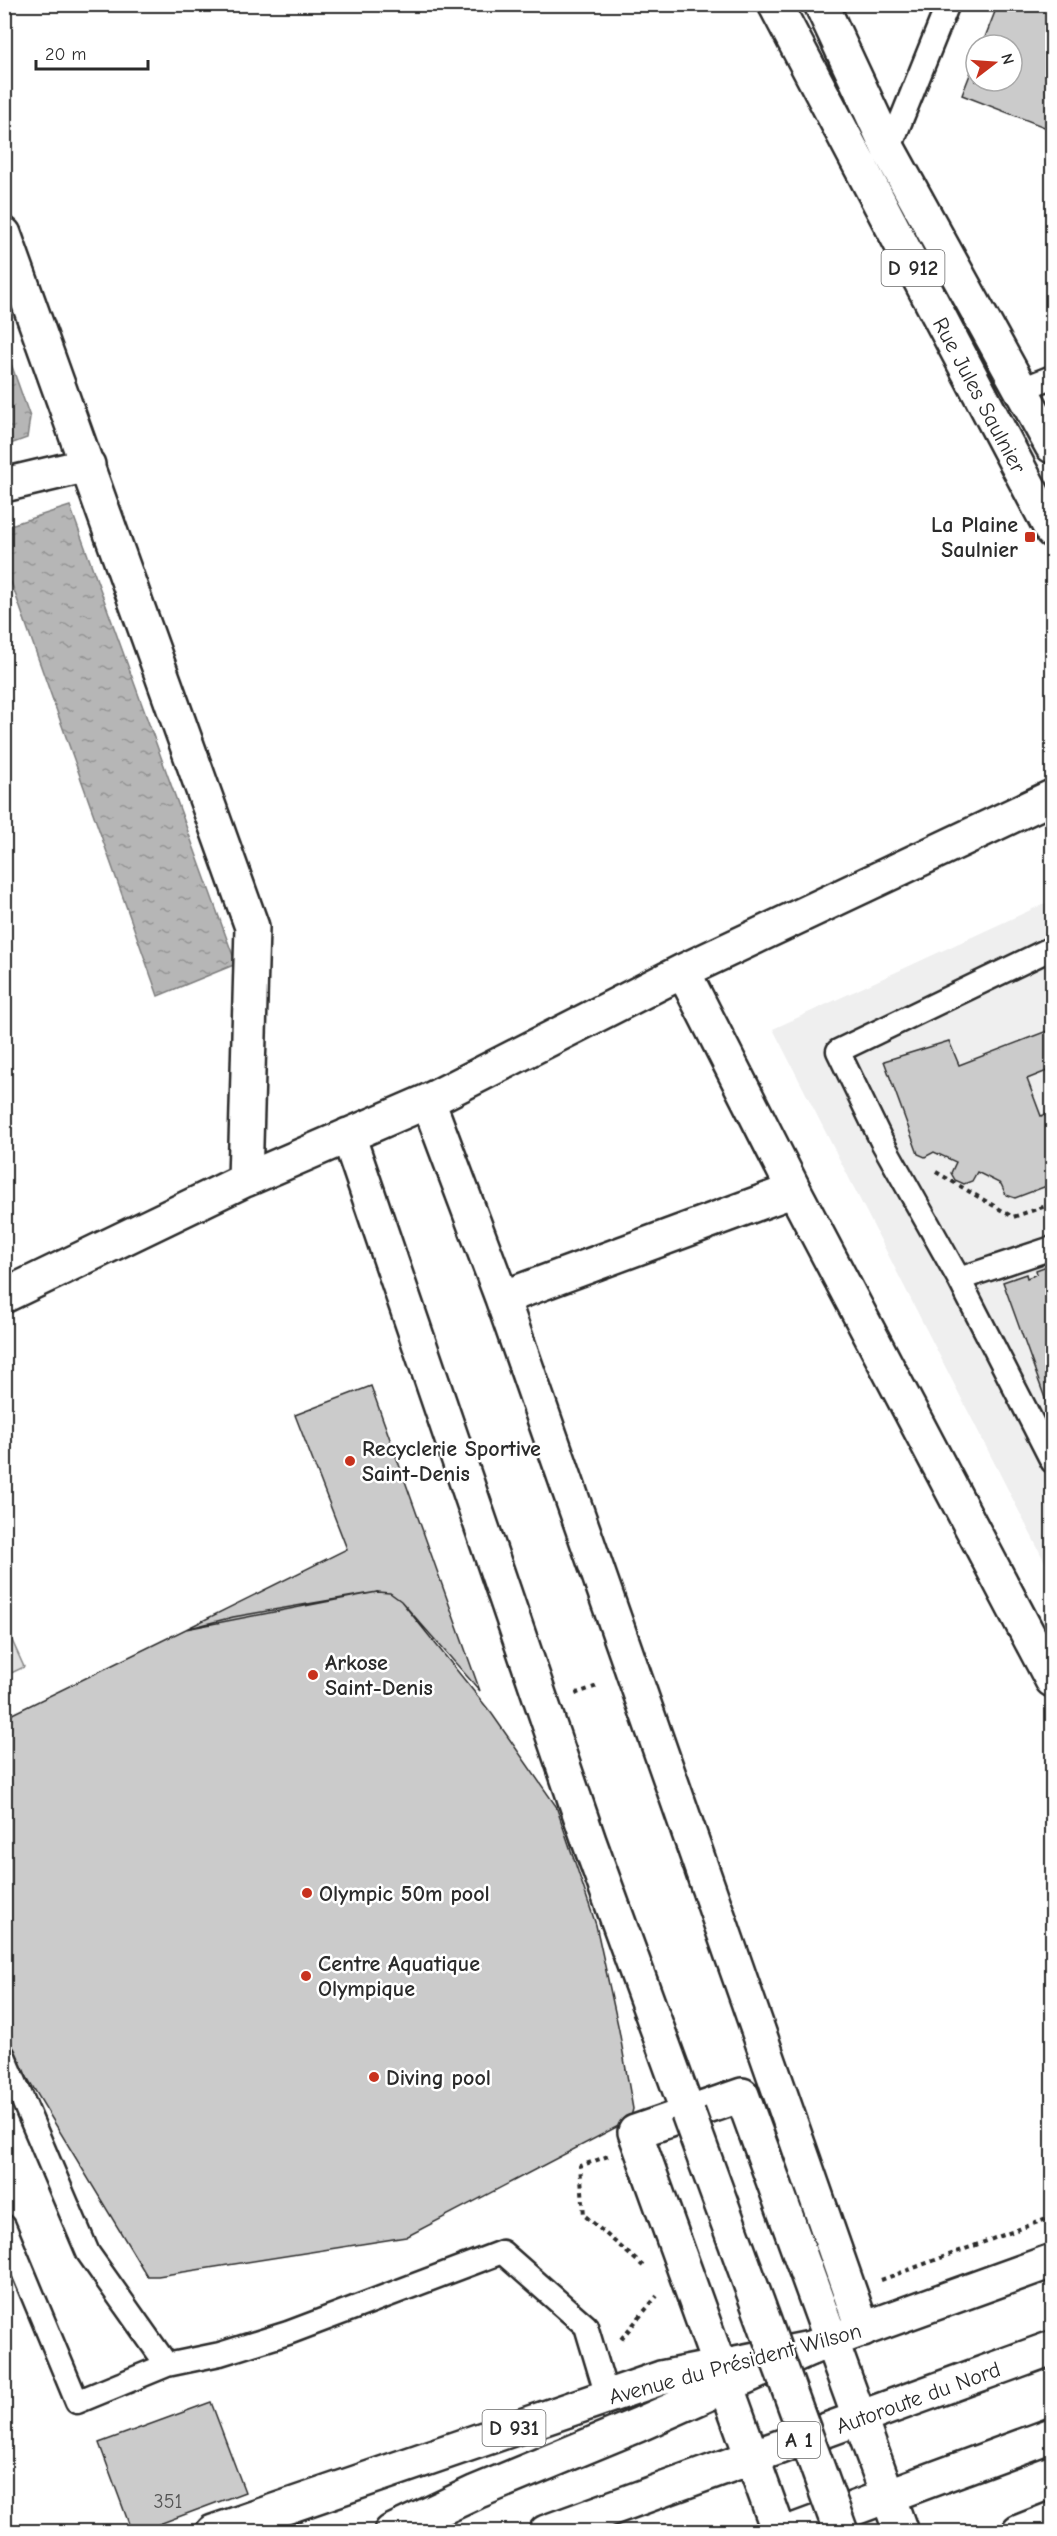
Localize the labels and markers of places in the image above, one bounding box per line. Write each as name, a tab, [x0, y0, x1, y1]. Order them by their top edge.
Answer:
place label: La Plaine Saulnier	[931, 512, 1018, 563]
marker: La Plaine Saulnier	[1023, 530, 1037, 544]
place label: Recyclerie Sportive Saint-Denis	[362, 1436, 541, 1487]
marker: Recyclerie Sportive Saint-Denis	[343, 1454, 357, 1468]
place label: Arkose Saint-Denis	[325, 1650, 433, 1701]
marker: Arkose Saint-Denis	[306, 1668, 320, 1682]
place label: Olympic 50m pool	[319, 1881, 490, 1907]
marker: Olympic 50m pool	[300, 1886, 314, 1900]
place label: Centre Aquatique Olympique	[318, 1951, 480, 2002]
marker: Centre Aquatique Olympique	[299, 1969, 313, 1983]
place label: Diving pool	[386, 2065, 491, 2091]
marker: Diving pool	[367, 2070, 381, 2084]

